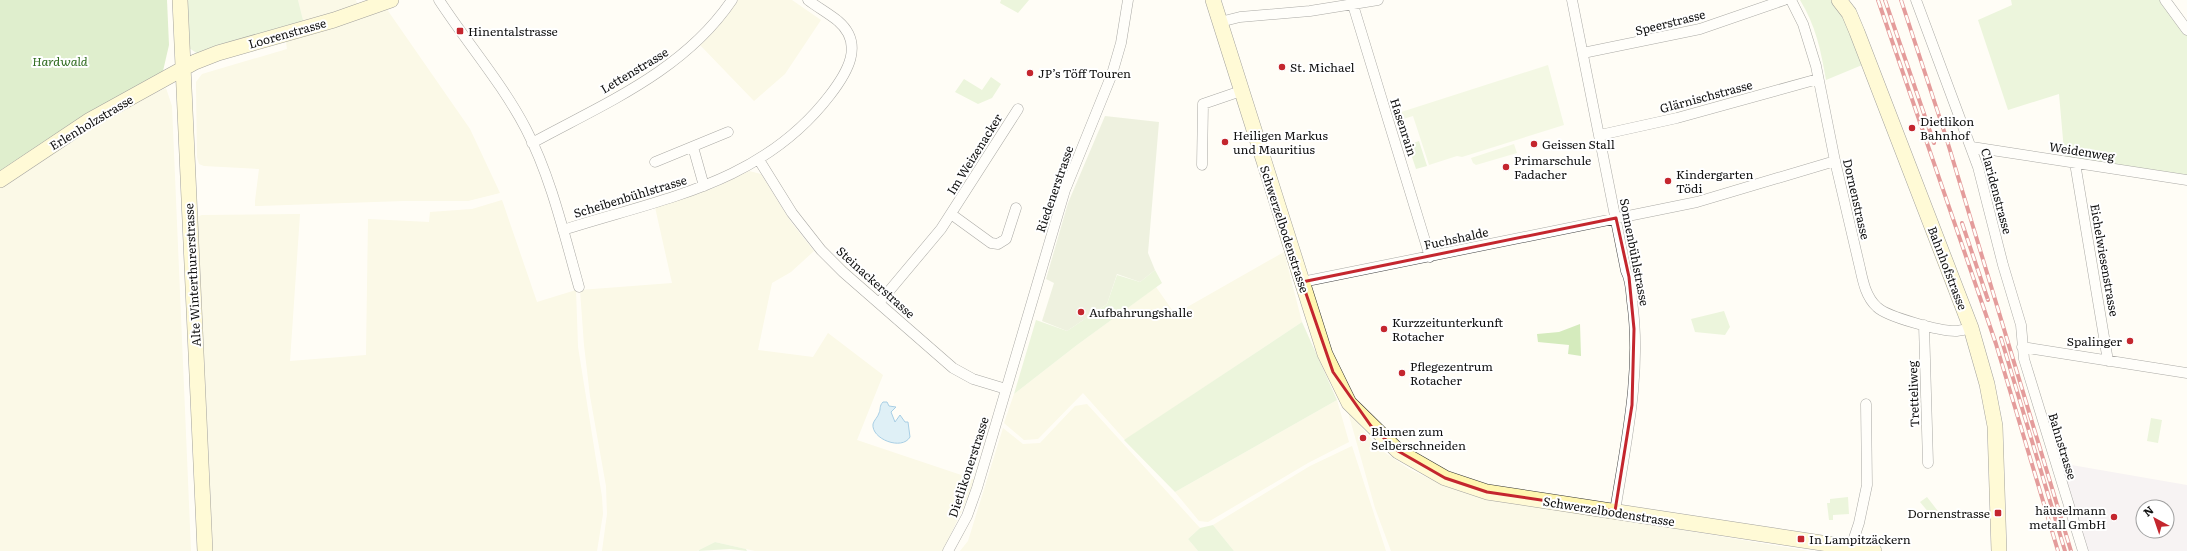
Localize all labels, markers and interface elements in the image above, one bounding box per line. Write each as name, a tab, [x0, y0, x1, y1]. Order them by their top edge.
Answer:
street label: Speerstrasse	[1633, 5, 1707, 39]
street label: Loorenstrasse	[246, 13, 328, 53]
place label: Hinentalstrasse	[468, 22, 558, 40]
marker: Hinentalstrasse	[455, 26, 465, 36]
street label: Lettenstrasse	[597, 43, 671, 97]
park label: Hardwald	[32, 52, 88, 70]
place label: St. Michael	[1290, 58, 1355, 76]
marker: St. Michael	[1277, 62, 1287, 72]
place label: JP’s Töff Touren	[1038, 64, 1131, 82]
marker: JP’s Töff Touren	[1025, 68, 1035, 78]
street label: Glärnischstrasse	[1658, 75, 1754, 117]
street label: Erlenholzstrasse	[46, 90, 136, 154]
street label: Hasenrain	[1386, 96, 1422, 158]
street label: Im Weizenacker	[942, 110, 1006, 198]
place label: Dietlikon Bahnhof	[1920, 112, 1974, 144]
marker: Dietlikon Bahnhof	[1907, 123, 1917, 133]
place label: Heiligen Markus und Mauritius	[1233, 126, 1328, 158]
place label: Geissen Stall	[1542, 135, 1615, 153]
marker: Heiligen Markus und Mauritius	[1220, 137, 1230, 147]
street label: Weidenweg	[2048, 137, 2116, 165]
marker: Geissen Stall	[1529, 139, 1539, 149]
street label: Riedenerstrasse	[1031, 143, 1077, 235]
street label: Claridenstrasse	[1977, 146, 2017, 236]
place label: Primarschule Fadacher	[1514, 151, 1591, 183]
street label: Dornenstrasse	[1839, 157, 1875, 241]
marker: Primarschule Fadacher	[1501, 162, 1511, 172]
street label: Schwerzelbodenstrasse	[1256, 163, 1314, 295]
place label: Kindergarten Tödi	[1676, 165, 1753, 197]
street label: Scheibenbühlstrasse	[571, 170, 689, 222]
marker: Kindergarten Tödi	[1663, 176, 1673, 186]
street label: Sonnenbühlstrasse	[1616, 197, 1654, 307]
street label: Eichelwiesenstrasse	[2086, 202, 2124, 318]
street label: Alte Winterthurerstrasse	[179, 203, 205, 347]
street label: Fuchshalde	[1422, 222, 1490, 254]
street label: Bahnhofstrasse	[1924, 223, 1972, 313]
street label: Steinackerstrasse	[833, 242, 919, 322]
place label: Aufbahrungshalle	[1089, 303, 1192, 321]
marker: Aufbahrungshalle	[1076, 307, 1086, 317]
place label: Kurzzeitunterkunft Rotacher	[1392, 313, 1503, 345]
marker: Kurzzeitunterkunft Rotacher	[1379, 324, 1389, 334]
place label: Spalinger	[2067, 332, 2122, 350]
marker: Spalinger	[2125, 336, 2135, 346]
place label: Pflegezentrum Rotacher	[1410, 357, 1493, 389]
street label: Tretteliweg	[1903, 360, 1923, 428]
marker: Pflegezentrum Rotacher	[1397, 368, 1407, 378]
street label: Bahnstrasse	[2044, 410, 2082, 482]
street label: Dietlikonerstrasse	[943, 414, 993, 520]
place label: Blumen zum Selberschneiden	[1371, 422, 1466, 454]
marker: Blumen zum Selberschneiden	[1358, 433, 1368, 443]
street label: Schwerzelbodenstrasse	[1542, 492, 1676, 530]
north arrow	[2135, 499, 2175, 539]
place label: häuselmann metall GmbH	[2029, 501, 2106, 533]
text: N	[2139, 501, 2157, 520]
place label: Dornenstrasse	[1907, 504, 1990, 522]
marker: Dornenstrasse	[1993, 508, 2003, 518]
marker: häuselmann metall GmbH	[2109, 512, 2119, 522]
place label: In Lampitzäckern	[1809, 530, 1911, 548]
marker: In Lampitzäckern	[1796, 534, 1806, 544]

